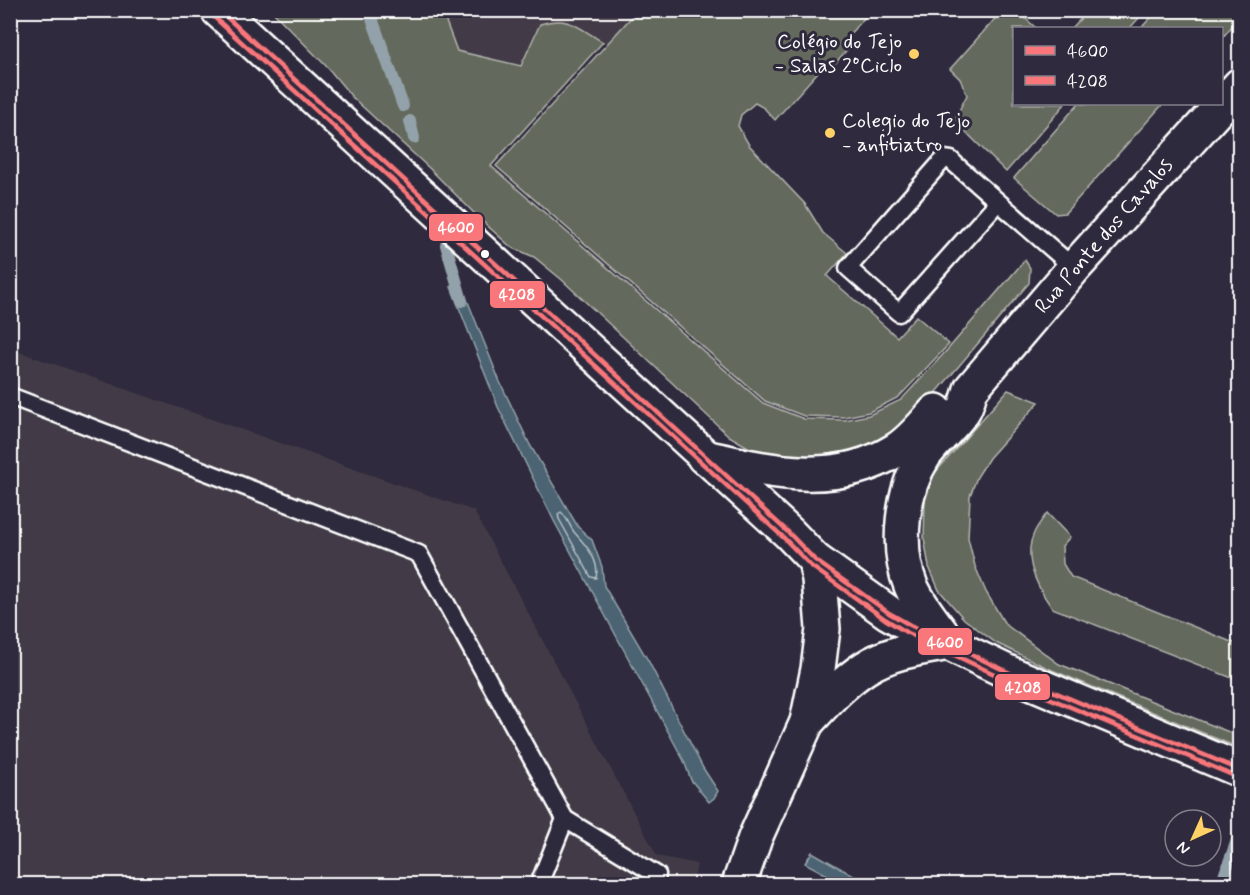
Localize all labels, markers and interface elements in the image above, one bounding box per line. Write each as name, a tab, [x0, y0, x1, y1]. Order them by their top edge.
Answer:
legend	[1013, 27, 1223, 105]
place label: Colégio do Tejo - Salas 2ºCiclo	[775, 28, 902, 80]
text: 4600	[1067, 40, 1108, 64]
marker: Colégio do Tejo - Salas 2ºCiclo	[907, 47, 921, 61]
text: 4208	[1067, 70, 1108, 94]
place label: Colegio do Tejo - anfitiatro	[842, 107, 970, 159]
marker: Colegio do Tejo - anfitiatro	[823, 126, 837, 140]
street label: Rua Ponte dos Cavalos	[1029, 152, 1179, 320]
line badge: 4600	[428, 213, 484, 242]
text: 4600	[438, 218, 474, 239]
unlabelled marker	[479, 248, 491, 260]
line badge: 4208	[489, 280, 546, 309]
text: 4208	[499, 285, 535, 306]
line badge: 4600	[917, 627, 973, 656]
text: 4600	[927, 633, 963, 654]
line badge: 4208	[994, 673, 1051, 701]
text: 4208	[1005, 678, 1041, 699]
north arrow	[1163, 808, 1223, 868]
text: N	[1172, 836, 1195, 859]

